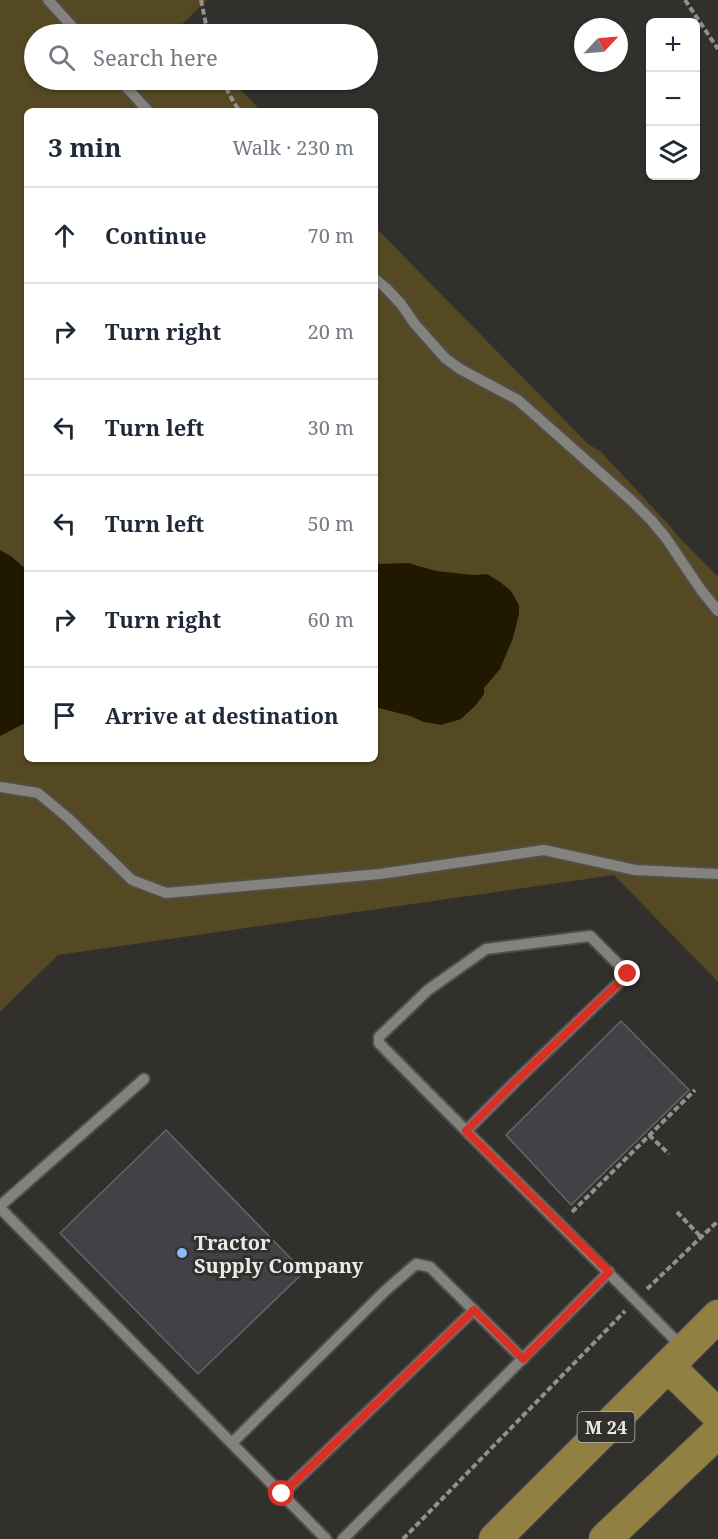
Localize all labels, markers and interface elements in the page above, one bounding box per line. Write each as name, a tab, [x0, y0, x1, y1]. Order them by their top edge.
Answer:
north arrow	[574, 18, 628, 72]
map controls	[646, 18, 700, 180]
button: +	[646, 18, 700, 72]
search box	[24, 24, 378, 90]
icon: search	[45, 41, 78, 74]
text: Search here	[93, 42, 218, 72]
button: −	[646, 72, 700, 126]
button: layers	[646, 126, 700, 180]
text: 3 min	[48, 129, 122, 165]
text: Walk · 230 m	[232, 134, 354, 161]
icon: ahead	[48, 219, 81, 252]
text: Continue	[105, 220, 207, 250]
text: 70 m	[308, 222, 354, 249]
icon: right	[48, 315, 81, 348]
text: Turn right	[105, 316, 221, 346]
text: 20 m	[308, 318, 354, 345]
icon: left	[48, 411, 81, 444]
text: Turn left	[105, 412, 204, 442]
text: 30 m	[308, 414, 354, 441]
icon: left	[48, 507, 81, 540]
text: Turn left	[105, 508, 204, 538]
text: 50 m	[308, 510, 354, 537]
icon: right	[48, 603, 81, 636]
text: Turn right	[105, 604, 221, 634]
text: 60 m	[308, 606, 354, 633]
icon: arrive	[48, 699, 81, 732]
text: Arrive at destination	[105, 700, 339, 730]
route end	[614, 960, 640, 986]
place label: Tractor Supply Company	[194, 1229, 364, 1279]
marker: Tractor Supply Company	[175, 1246, 189, 1260]
road number: M 24	[578, 1412, 634, 1442]
route start	[268, 1480, 294, 1506]

